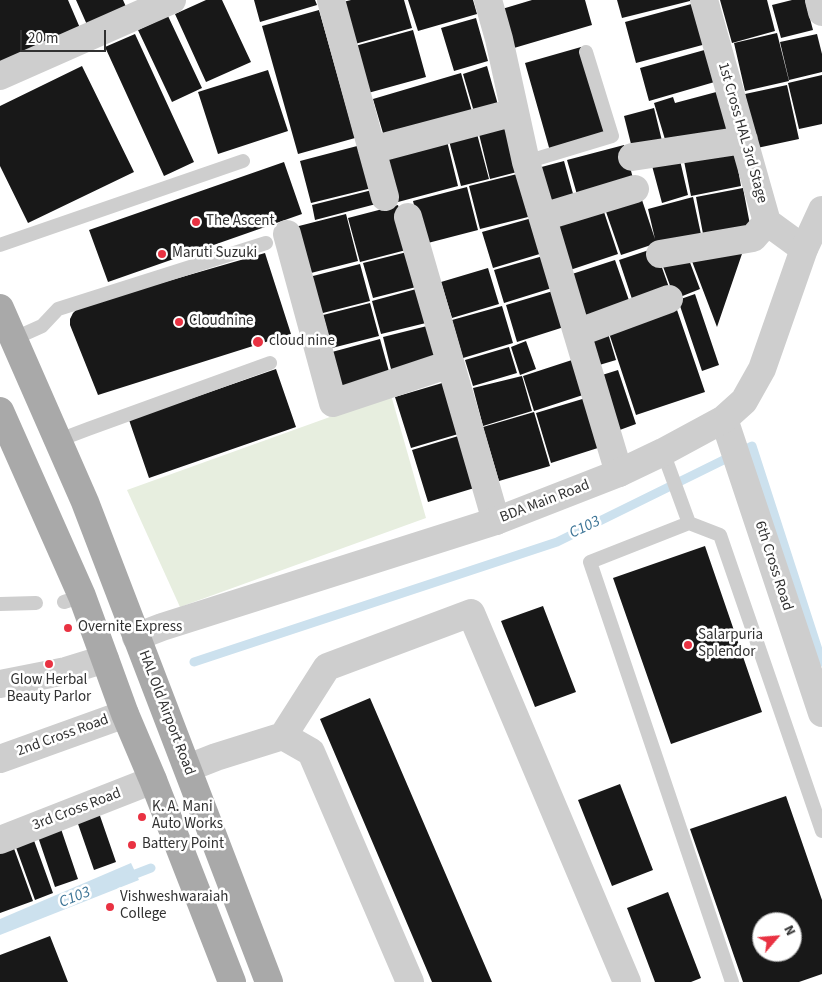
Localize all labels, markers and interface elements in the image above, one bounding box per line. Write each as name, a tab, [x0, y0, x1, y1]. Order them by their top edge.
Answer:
scale bar	[22, 20, 109, 52]
text: 20 m	[28, 28, 58, 49]
street label: 1st Cross HAL 3rd Stage	[713, 61, 771, 205]
place label: The Ascent	[206, 213, 275, 231]
marker: The Ascent	[190, 216, 202, 228]
place label: Maruti Suzuki	[172, 245, 257, 263]
marker: Maruti Suzuki	[156, 248, 168, 260]
place label: Cloudnine	[189, 313, 254, 331]
marker: Cloudnine	[173, 316, 185, 328]
place label: cloud nine	[269, 333, 335, 351]
marker: cloud nine	[251, 335, 265, 349]
street label: BDA Main Road	[498, 477, 592, 527]
water label: C103	[566, 512, 604, 544]
street label: 6th Cross Road	[750, 519, 796, 613]
place label: Overnite Express	[78, 619, 182, 637]
marker: Overnite Express	[62, 622, 74, 634]
place label: Salarpuria Splendor	[698, 627, 763, 662]
marker: Salarpuria Splendor	[682, 639, 694, 651]
street label: HAL Old Airport Road	[134, 648, 198, 778]
marker: Glow Herbal Beauty Parlor	[43, 658, 55, 670]
place label: Glow Herbal Beauty Parlor	[7, 672, 91, 707]
street label: 2nd Cross Road	[15, 711, 111, 761]
street label: 3rd Cross Road	[30, 785, 124, 835]
place label: K. A. Mani Auto Works	[152, 799, 223, 834]
marker: K. A. Mani Auto Works	[136, 811, 148, 823]
place label: Battery Point	[142, 836, 224, 854]
marker: Battery Point	[126, 839, 138, 851]
water label: C103	[57, 883, 93, 913]
place label: Vishweshwaraiah College	[120, 889, 228, 924]
marker: Vishweshwaraiah College	[104, 901, 116, 913]
north arrow	[752, 912, 802, 962]
text: N	[778, 922, 800, 939]

